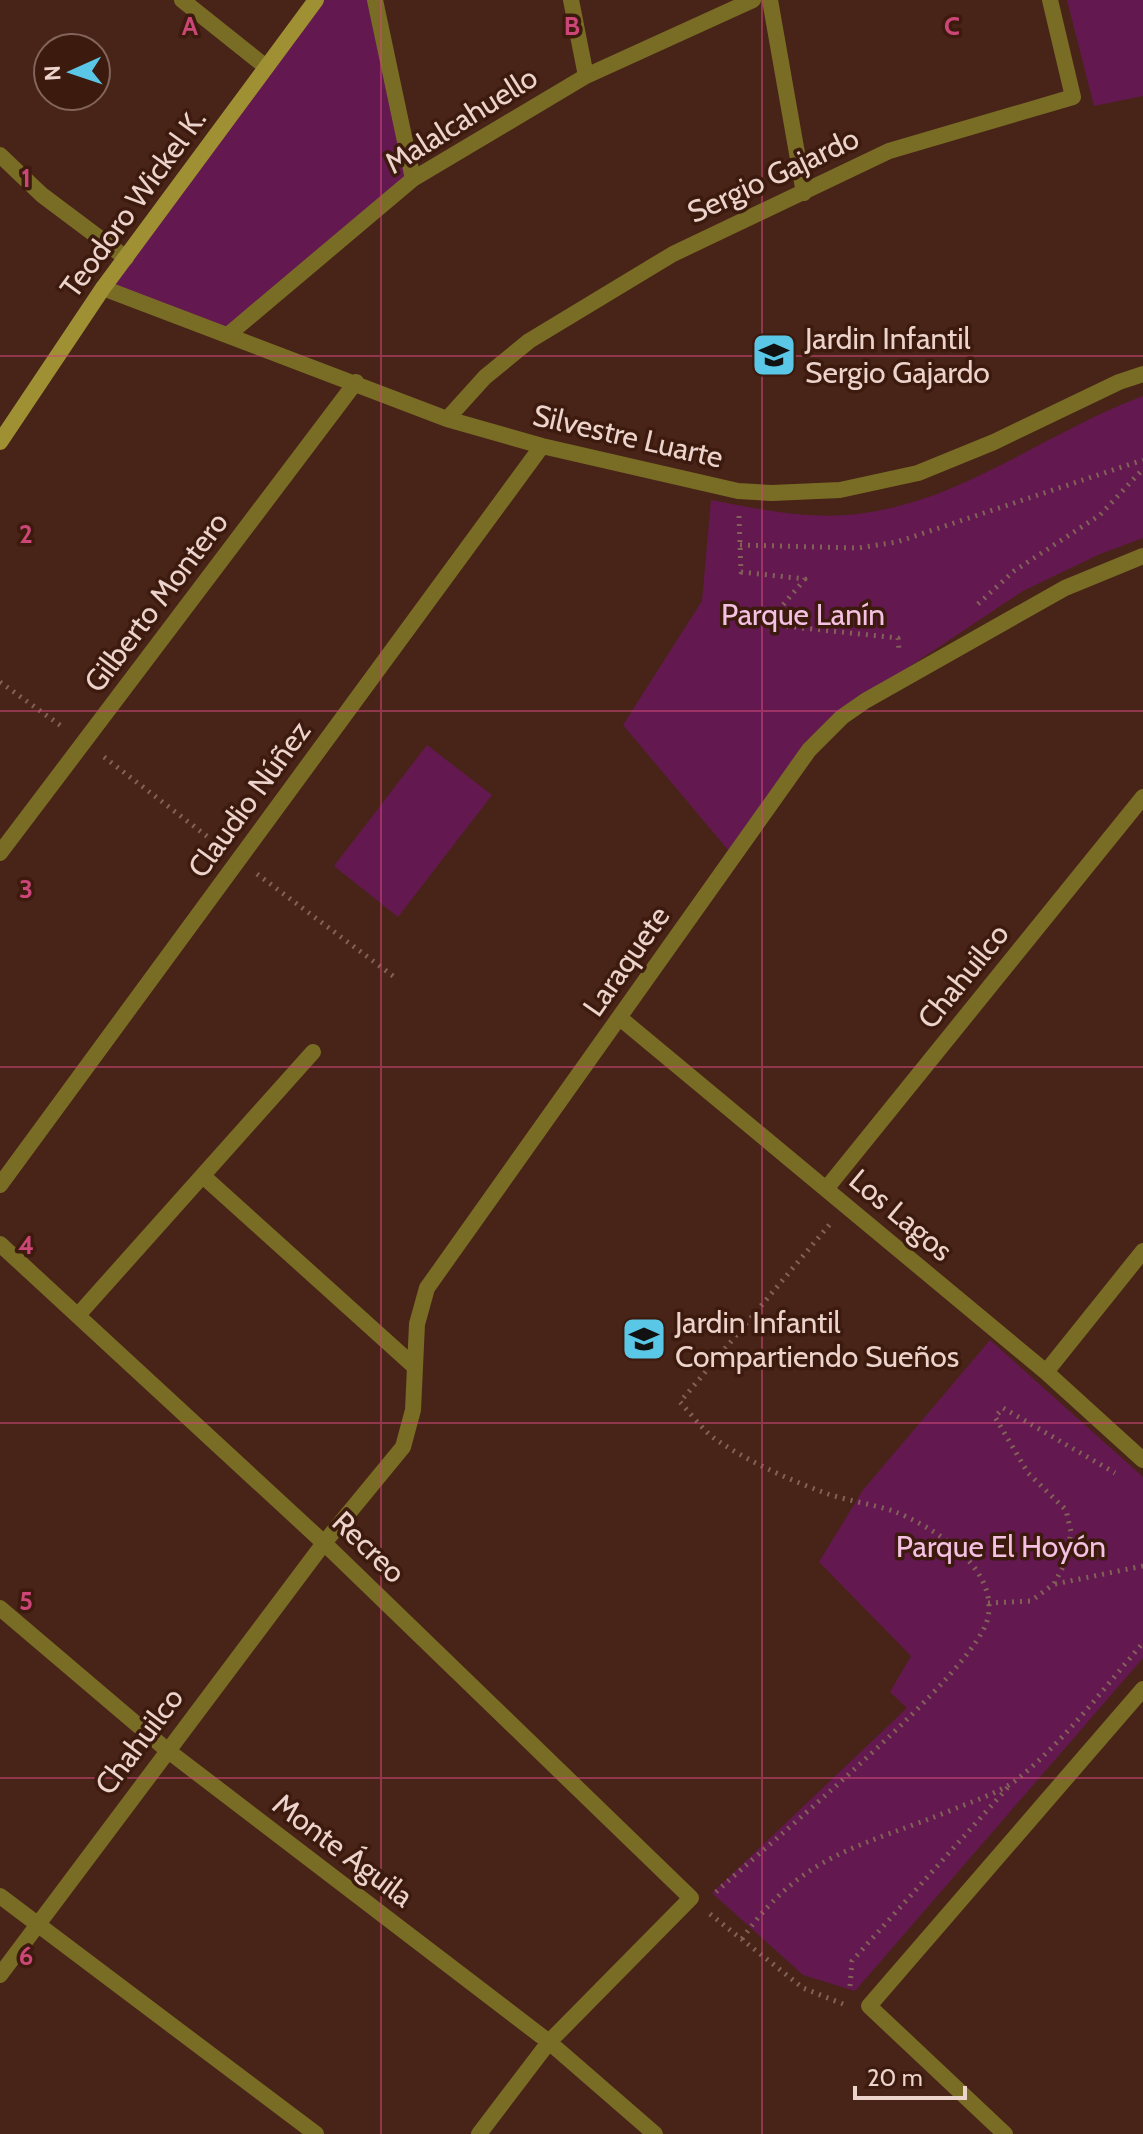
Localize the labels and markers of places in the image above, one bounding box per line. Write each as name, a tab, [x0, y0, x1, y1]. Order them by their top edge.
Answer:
place label: Jardin Infantil Sergio Gajardo	[804, 320, 990, 391]
school or university icon: Jardin Infantil Sergio Gajardo	[750, 331, 798, 379]
place label: Jardin Infantil Compartiendo Sueños	[674, 1304, 959, 1375]
school or university icon: Jardin Infantil Compartiendo Sueños	[620, 1315, 668, 1363]

